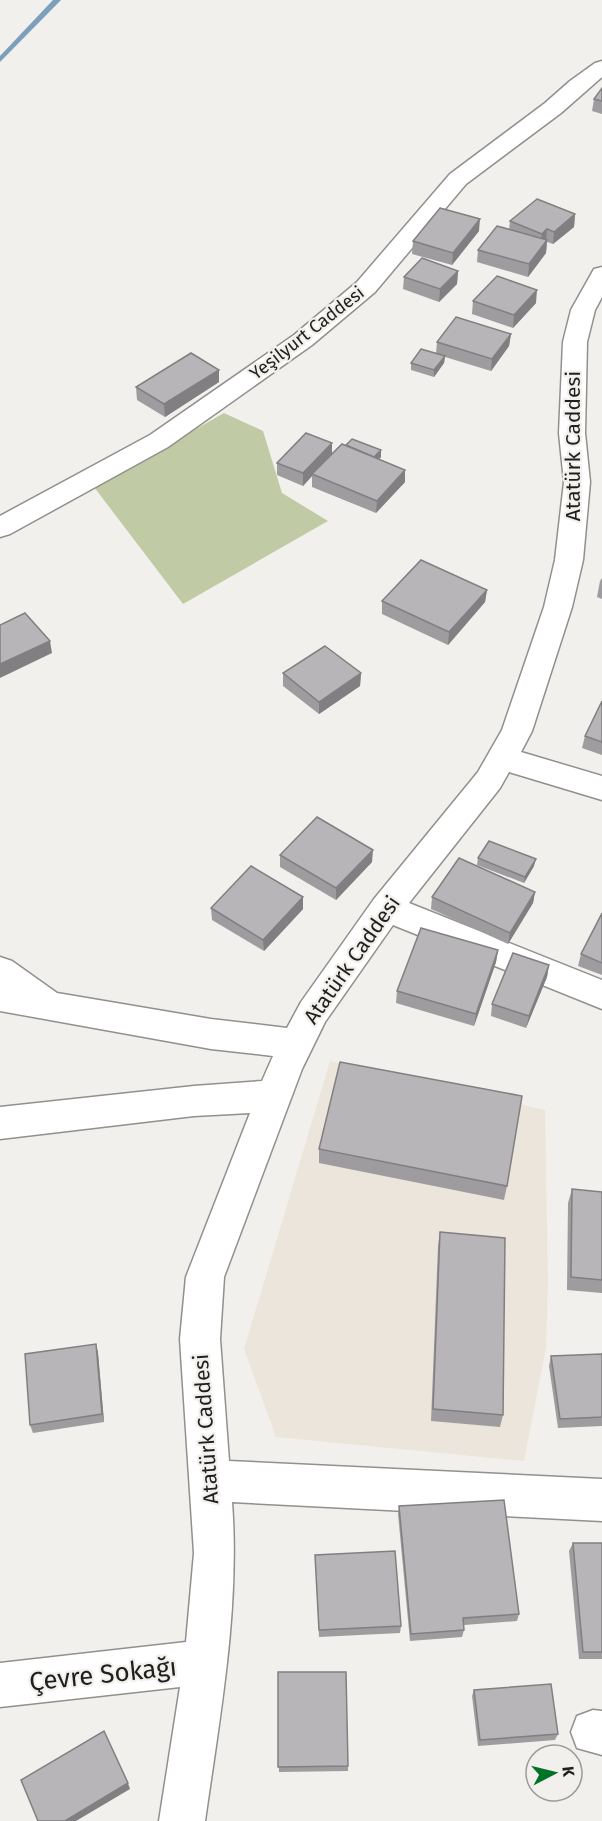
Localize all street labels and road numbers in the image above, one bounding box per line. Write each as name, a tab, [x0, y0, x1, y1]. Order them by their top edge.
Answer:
street label: Yeşilyurt Caddesi	[245, 281, 369, 385]
street label: Atatürk Caddesi	[560, 371, 586, 521]
street label: Atatürk Caddesi	[298, 891, 406, 1029]
street label: Atatürk Caddesi	[188, 1353, 224, 1505]
street label: Çevre Sokağı	[28, 1651, 178, 1698]

